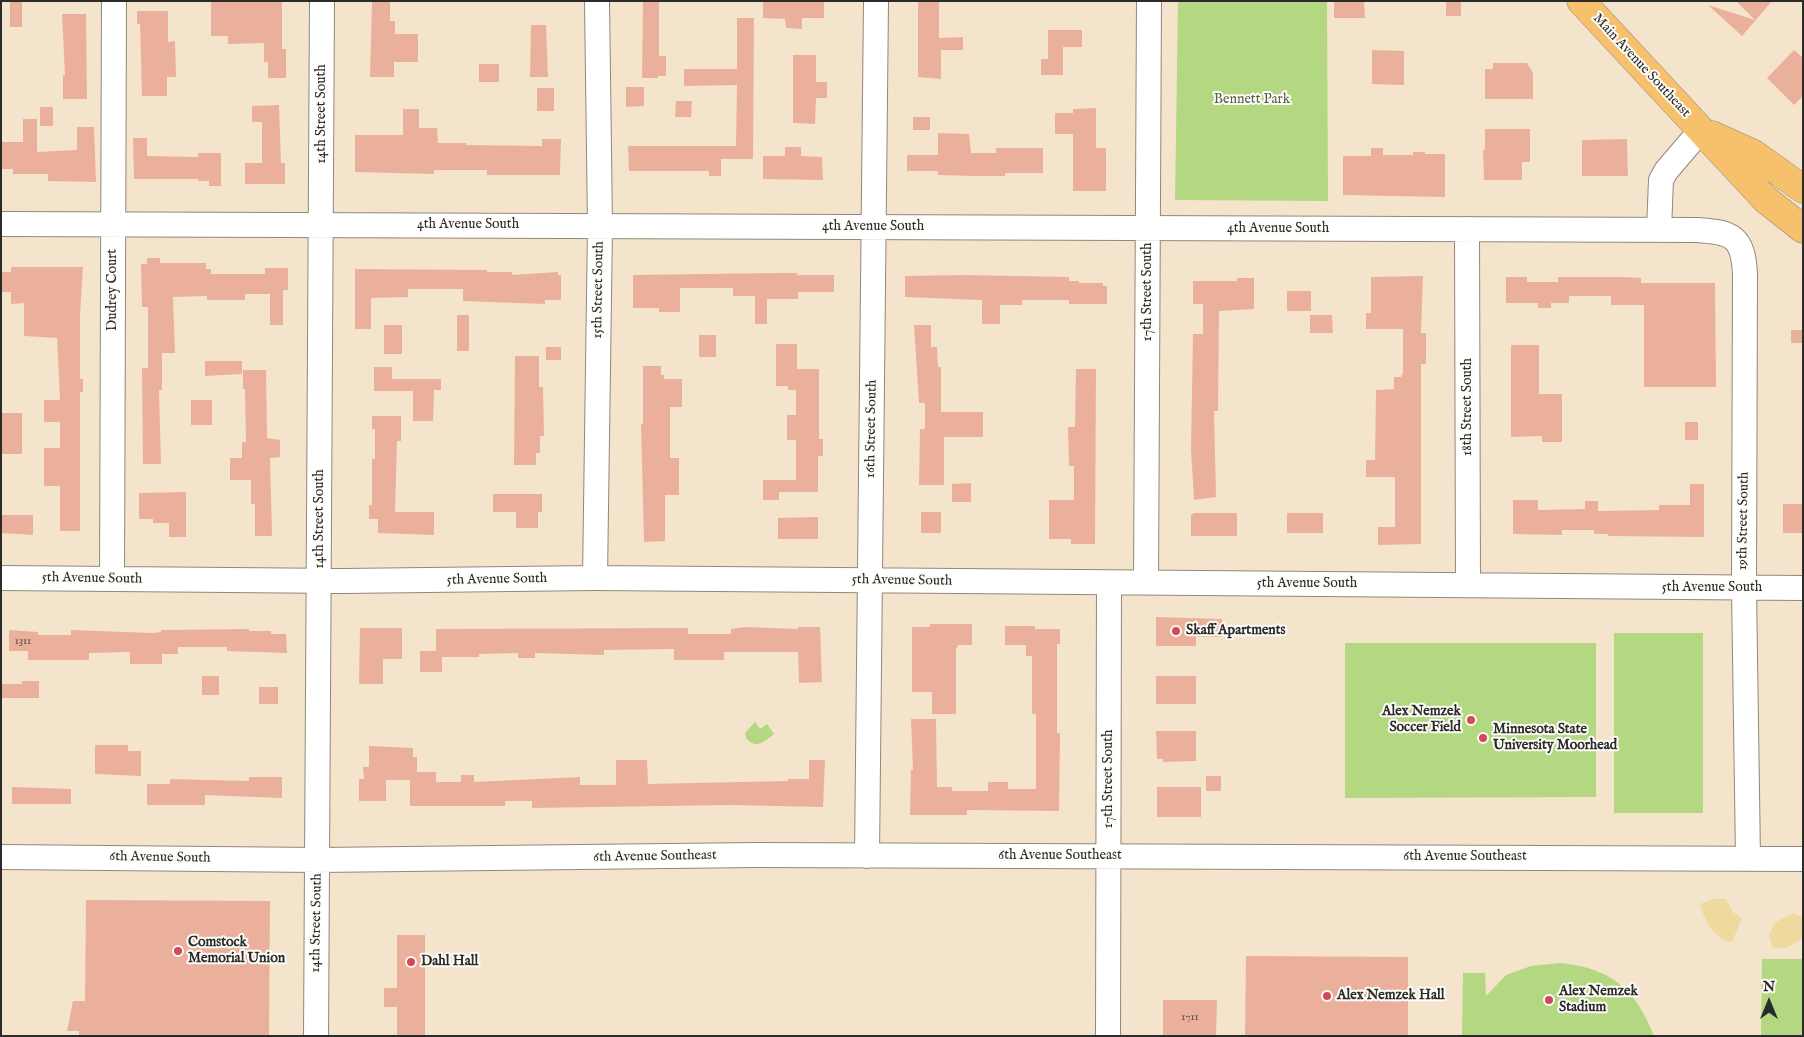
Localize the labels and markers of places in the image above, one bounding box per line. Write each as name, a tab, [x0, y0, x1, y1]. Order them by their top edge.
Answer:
place label: Skaff Apartments	[1186, 623, 1285, 639]
marker: Skaff Apartments	[1170, 625, 1182, 637]
place label: Alex Nemzek Soccer Field	[1382, 704, 1461, 736]
marker: Alex Nemzek Soccer Field	[1465, 714, 1477, 726]
place label: Minnesota State University Moorhead	[1493, 722, 1617, 754]
marker: Minnesota State University Moorhead	[1477, 732, 1489, 744]
place label: Comstock Memorial Union	[188, 935, 285, 968]
marker: Comstock Memorial Union	[172, 945, 184, 957]
place label: Dahl Hall	[421, 954, 478, 970]
marker: Dahl Hall	[405, 956, 417, 968]
place label: Alex Nemzek Stadium	[1559, 984, 1638, 1016]
place label: Alex Nemzek Hall	[1337, 988, 1445, 1004]
marker: Alex Nemzek Hall	[1321, 990, 1333, 1002]
marker: Alex Nemzek Stadium	[1543, 994, 1555, 1006]

